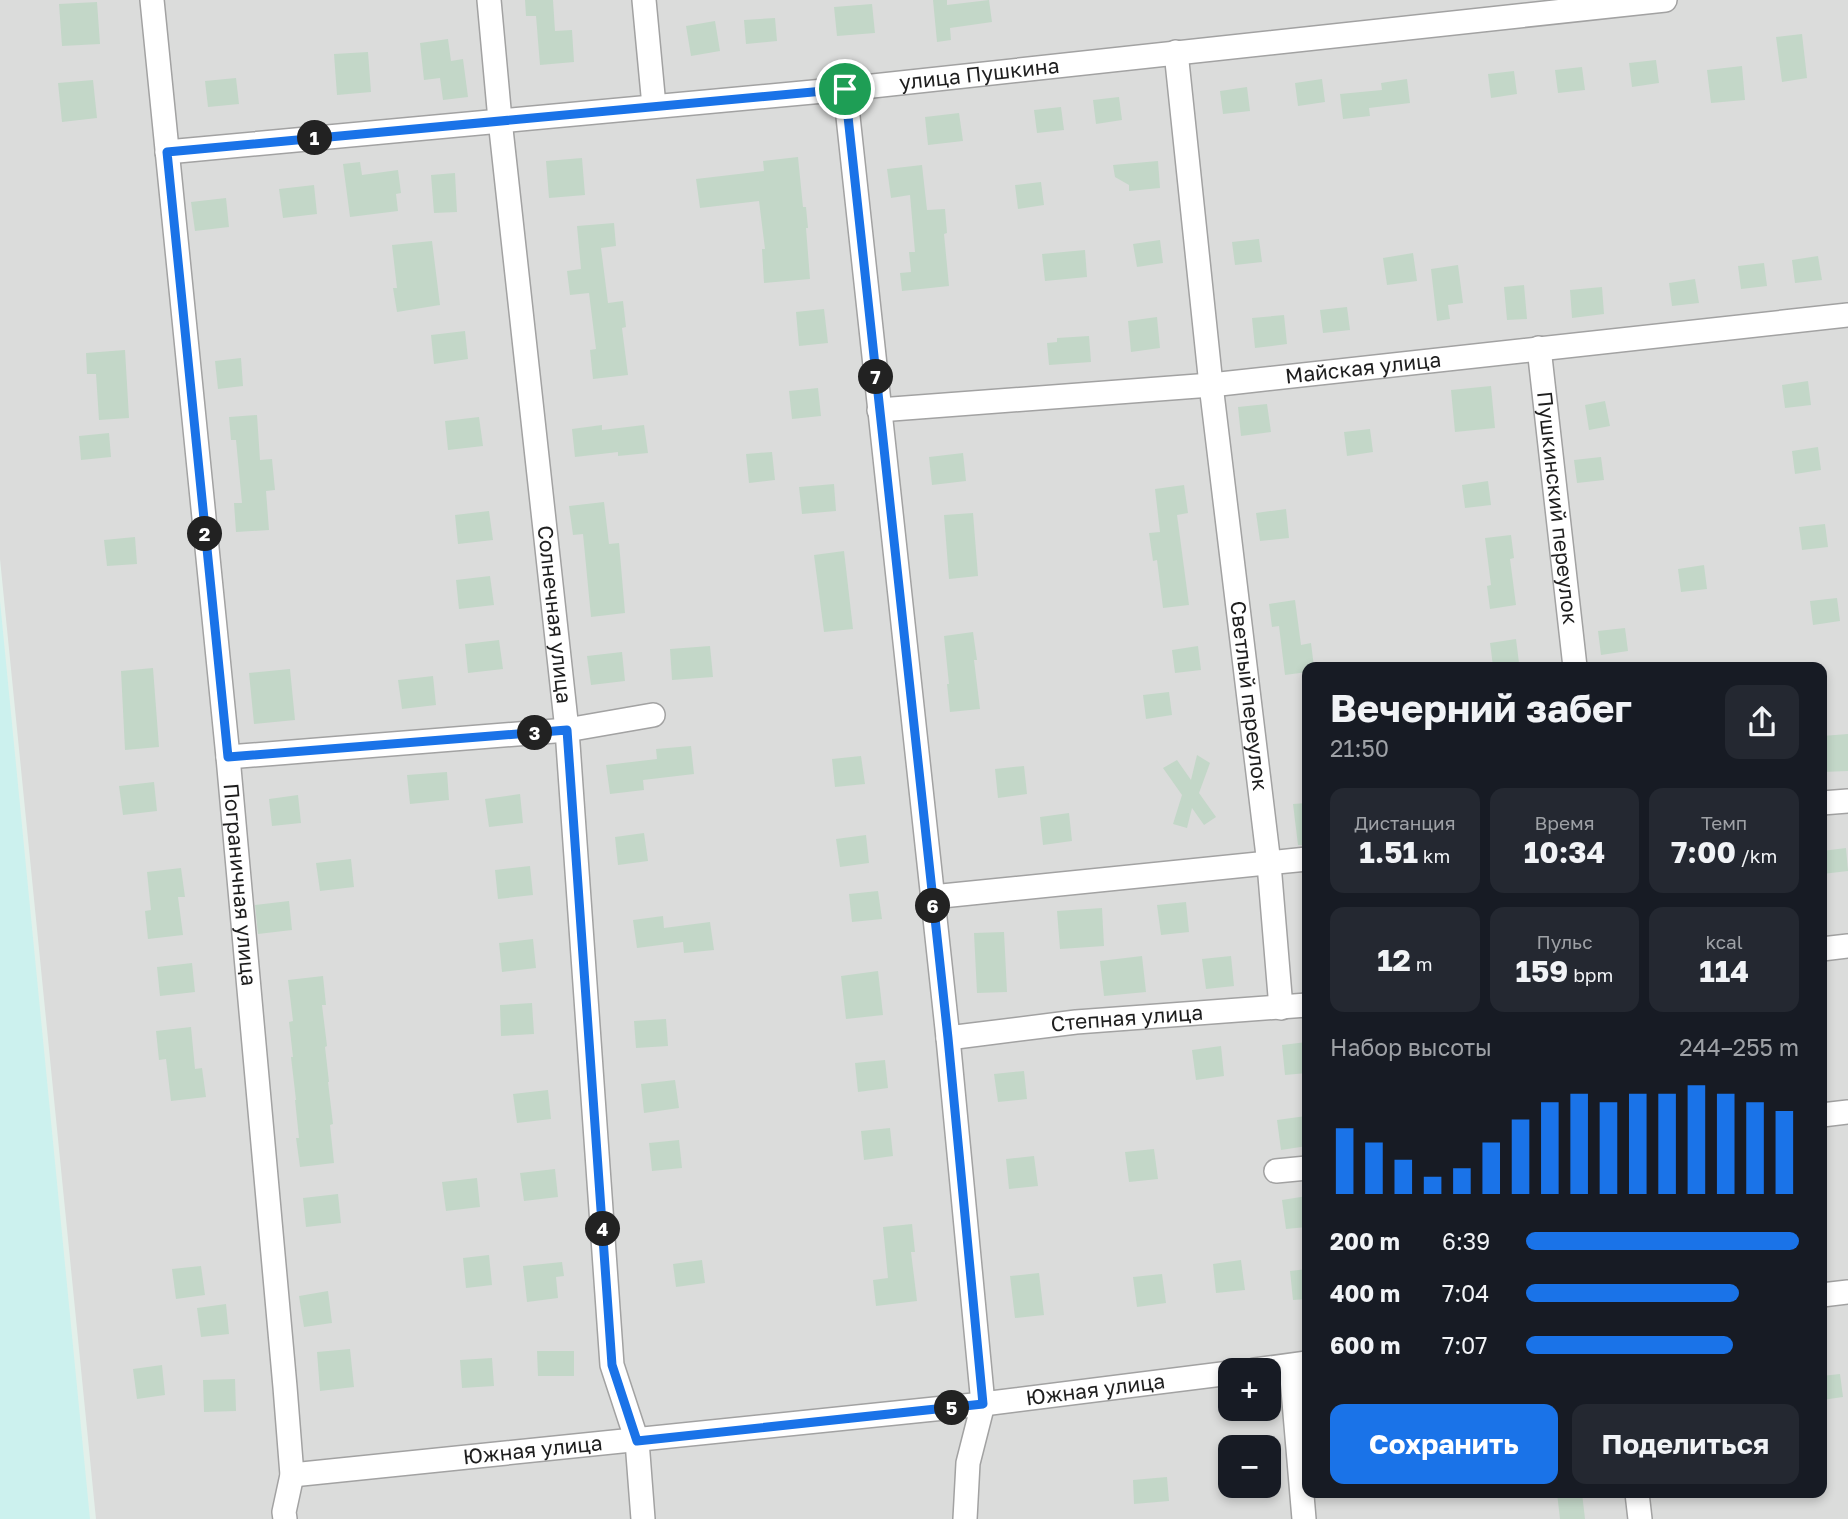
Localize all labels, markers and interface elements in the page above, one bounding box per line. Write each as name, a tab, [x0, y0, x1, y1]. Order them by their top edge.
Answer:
street label: улица Пушкина	[898, 52, 1061, 95]
pin	[815, 59, 875, 119]
icon: arrive	[826, 70, 864, 108]
pin: 1	[298, 120, 332, 156]
text: 1	[310, 126, 319, 149]
street label: Майская улица	[1284, 346, 1442, 389]
pin: 7	[858, 360, 894, 394]
text: 7	[870, 365, 881, 388]
street label: Пушкинский переулок	[1532, 390, 1584, 626]
pin: 2	[188, 516, 222, 552]
text: 2	[199, 522, 210, 545]
street label: Солнечная улица	[533, 524, 578, 705]
street label: Светлый переулок	[1225, 599, 1274, 792]
text: Вечерний забег	[1330, 685, 1632, 730]
button: share	[1725, 685, 1799, 759]
pin: 3	[518, 716, 552, 750]
text: 3	[529, 721, 540, 744]
text: 21:50	[1330, 734, 1389, 762]
street label: Пограничная улица	[218, 782, 263, 987]
text: Дистанция	[1354, 811, 1455, 834]
text: Время	[1535, 811, 1594, 834]
text: Темп	[1701, 811, 1747, 834]
text: 1.51	[1359, 834, 1418, 870]
text: 10:34	[1524, 834, 1605, 870]
text: 7:00	[1671, 834, 1736, 870]
text: km	[1418, 844, 1450, 867]
text: /km	[1736, 844, 1777, 867]
pin: 6	[916, 888, 950, 923]
text: 6	[926, 894, 939, 917]
text: Пульс	[1536, 930, 1593, 953]
text: kcal	[1705, 930, 1743, 953]
text: 12	[1377, 942, 1411, 978]
text: m	[1411, 952, 1432, 975]
text: 159	[1516, 953, 1568, 989]
text: 114	[1699, 953, 1749, 989]
text: bpm	[1568, 963, 1613, 986]
street label: Степная улица	[1049, 999, 1204, 1037]
text: Набор высоты	[1330, 1033, 1492, 1061]
text: 244–255 m	[1679, 1033, 1799, 1061]
pin: 4	[586, 1212, 620, 1246]
text: 4	[597, 1217, 608, 1240]
text: 200 m	[1330, 1227, 1400, 1255]
text: 6:39	[1442, 1227, 1490, 1255]
text: 400 m	[1330, 1279, 1400, 1307]
text: 7:04	[1442, 1279, 1489, 1307]
text: 600 m	[1330, 1331, 1400, 1359]
text: 7:07	[1442, 1331, 1488, 1359]
map controls	[1218, 1358, 1281, 1498]
button: +	[1218, 1358, 1281, 1421]
street label: Южная улица	[1024, 1367, 1166, 1411]
pin: 5	[934, 1390, 970, 1426]
text: 5	[946, 1396, 957, 1419]
button: Сохранить	[1330, 1404, 1558, 1484]
button: Поделиться	[1572, 1404, 1799, 1484]
street label: Южная улица	[462, 1429, 604, 1469]
button: −	[1218, 1435, 1281, 1498]

